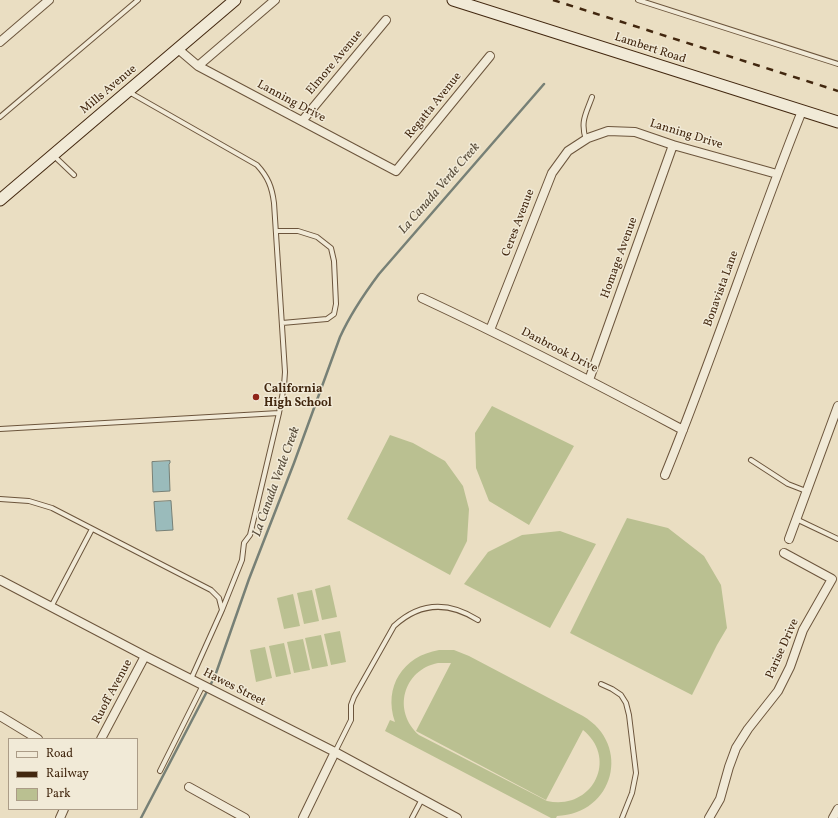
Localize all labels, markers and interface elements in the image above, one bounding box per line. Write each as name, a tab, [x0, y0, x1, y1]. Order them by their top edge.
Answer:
street label: Elmore Avenue	[304, 28, 366, 98]
street label: Lambert Road	[612, 31, 688, 67]
street label: Mills Avenue	[78, 62, 140, 118]
street label: Regatta Avenue	[403, 70, 465, 142]
street label: Lanning Drive	[254, 78, 328, 126]
street label: Lanning Drive	[648, 117, 724, 153]
water label: La Canada Verde Creek	[396, 140, 484, 238]
street label: Ceres Avenue	[500, 187, 538, 259]
street label: Homage Avenue	[599, 215, 641, 301]
street label: Bonavista Lane	[702, 249, 742, 329]
street label: Danbrook Drive	[518, 325, 600, 377]
place label: California High School	[264, 383, 332, 411]
marker: California High School	[251, 392, 261, 402]
water label: La Canada Verde Creek	[250, 425, 304, 539]
street label: Parise Drive	[763, 617, 803, 681]
street label: Ruoff Avenue	[90, 657, 136, 727]
street label: Hawes Street	[200, 666, 268, 710]
legend	[8, 738, 138, 810]
text: Road	[46, 746, 73, 762]
text: Railway	[46, 766, 89, 782]
text: Park	[46, 786, 71, 802]

